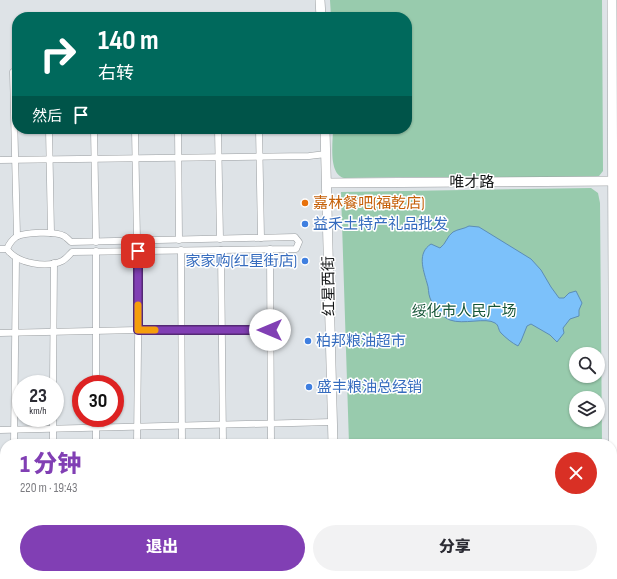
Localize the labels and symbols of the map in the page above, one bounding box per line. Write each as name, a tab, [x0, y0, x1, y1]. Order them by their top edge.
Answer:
street label: 唯才路	[449, 173, 495, 192]
place label: 嘉林餐吧(福乾店)	[313, 194, 425, 213]
marker: 嘉林餐吧(福乾店)	[300, 198, 310, 208]
place label: 益禾土特产礼品批发	[313, 215, 448, 234]
marker: 益禾土特产礼品批发	[300, 219, 310, 229]
pin	[121, 234, 155, 268]
place label: 家家购(红星街店)	[186, 252, 297, 271]
marker: 家家购(红星街店)	[300, 256, 310, 266]
street label: 红星西街	[319, 256, 339, 316]
park label: 绥化市人民广场	[411, 302, 517, 321]
position arrow	[249, 309, 291, 351]
place label: 柏邦粮油超市	[316, 332, 406, 351]
marker: 柏邦粮油超市	[303, 336, 313, 346]
speed limit sign: 30	[72, 375, 124, 427]
place label: 盛丰粮油总经销	[317, 378, 422, 397]
marker: 盛丰粮油总经销	[304, 382, 314, 392]

